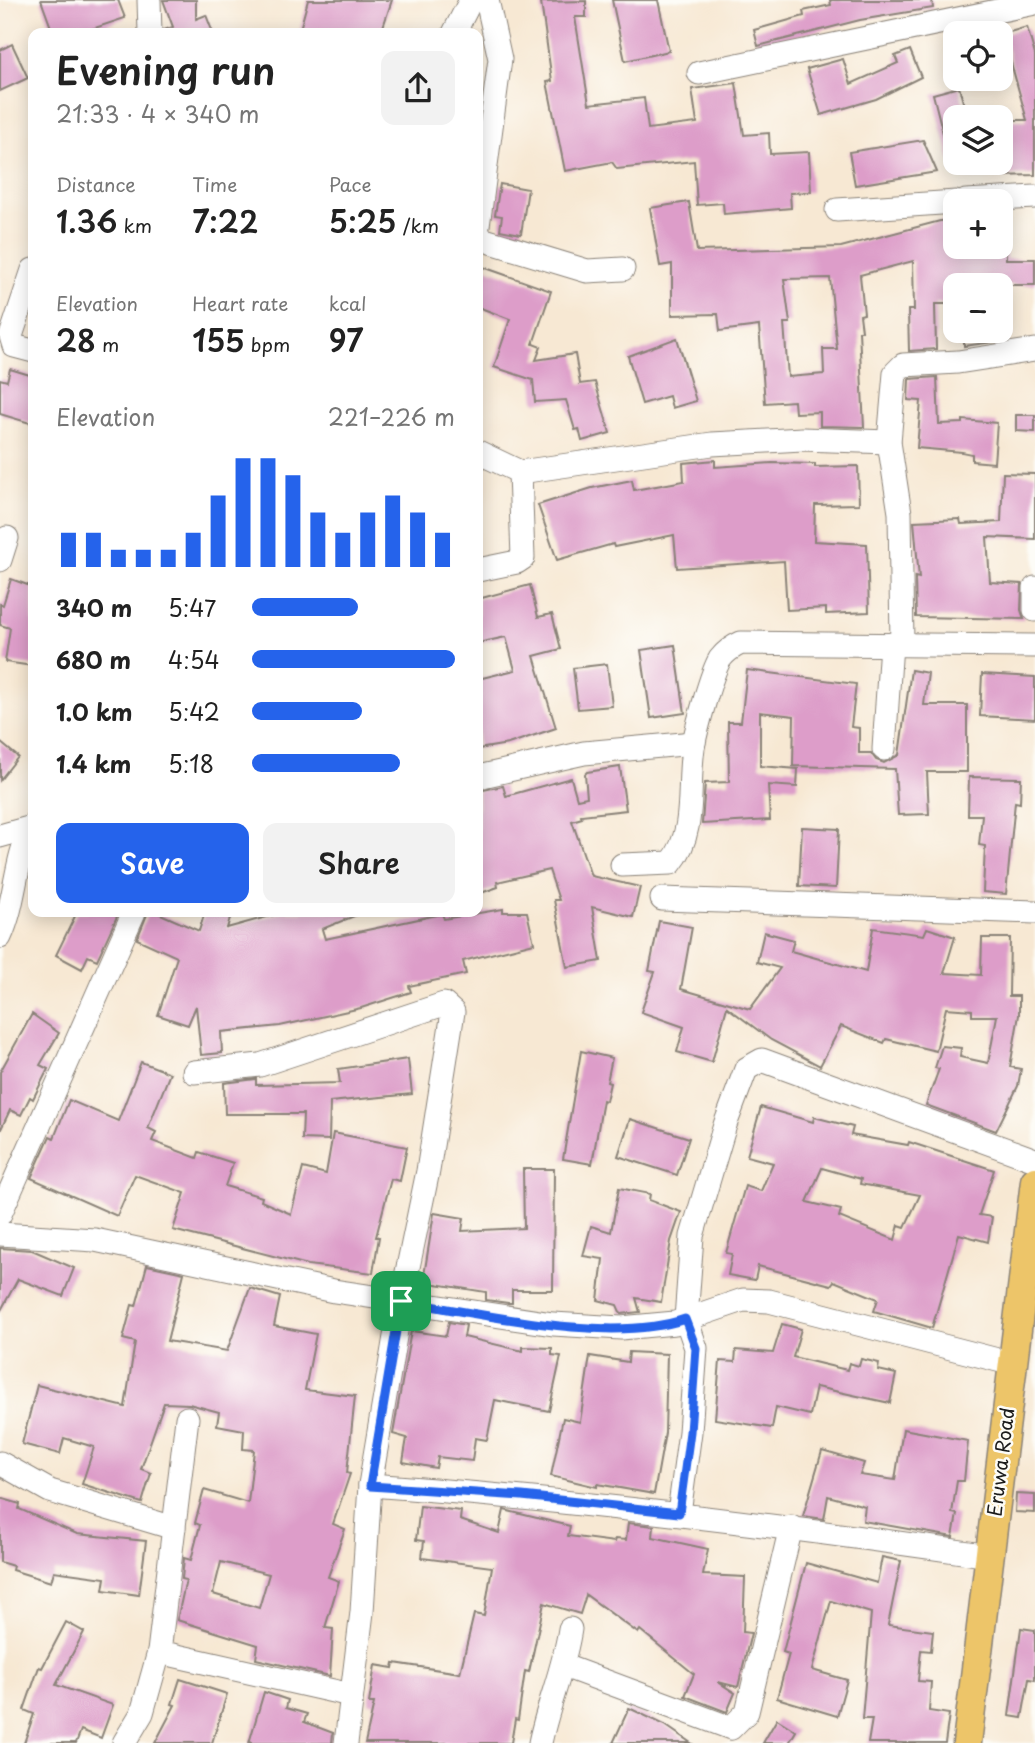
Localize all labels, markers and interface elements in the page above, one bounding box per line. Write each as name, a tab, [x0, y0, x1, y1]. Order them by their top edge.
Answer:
map controls	[943, 21, 1013, 343]
button: locate	[943, 21, 1013, 91]
text: Evening run	[56, 41, 275, 98]
button: share	[381, 51, 455, 125]
text: 21:33 · 4 × 340 m	[56, 96, 260, 131]
button: layers	[943, 105, 1013, 175]
text: Distance	[56, 170, 136, 198]
text: Time	[192, 170, 237, 198]
text: Pace	[329, 170, 372, 198]
button: +	[943, 189, 1013, 259]
text: 1.36	[56, 198, 117, 243]
text: 7:22	[192, 198, 258, 243]
text: 5:25	[329, 198, 397, 243]
text: km	[117, 211, 152, 239]
text: /km	[397, 211, 439, 239]
button: −	[943, 273, 1013, 343]
text: Elevation	[56, 289, 138, 317]
text: Heart rate	[192, 289, 288, 317]
text: kcal	[329, 289, 367, 317]
text: 28	[56, 317, 96, 362]
text: 155	[192, 317, 245, 362]
text: 97	[329, 317, 363, 362]
text: m	[96, 330, 119, 358]
text: bpm	[245, 330, 290, 358]
text: Elevation	[56, 399, 155, 434]
text: 221–226 m	[328, 399, 455, 434]
text: 340 m	[56, 590, 132, 625]
text: 5:47	[168, 590, 216, 625]
text: 680 m	[56, 642, 131, 677]
text: 4:54	[168, 642, 220, 677]
text: 1.0 km	[56, 694, 133, 729]
text: 5:42	[168, 694, 220, 729]
text: 1.4 km	[56, 746, 131, 781]
text: 5:18	[168, 746, 214, 781]
button: Save	[56, 823, 249, 903]
button: Share	[263, 823, 455, 903]
pin	[371, 1271, 431, 1331]
icon: arrive	[382, 1282, 420, 1320]
street label: Eruwa Road	[979, 1406, 1021, 1518]

